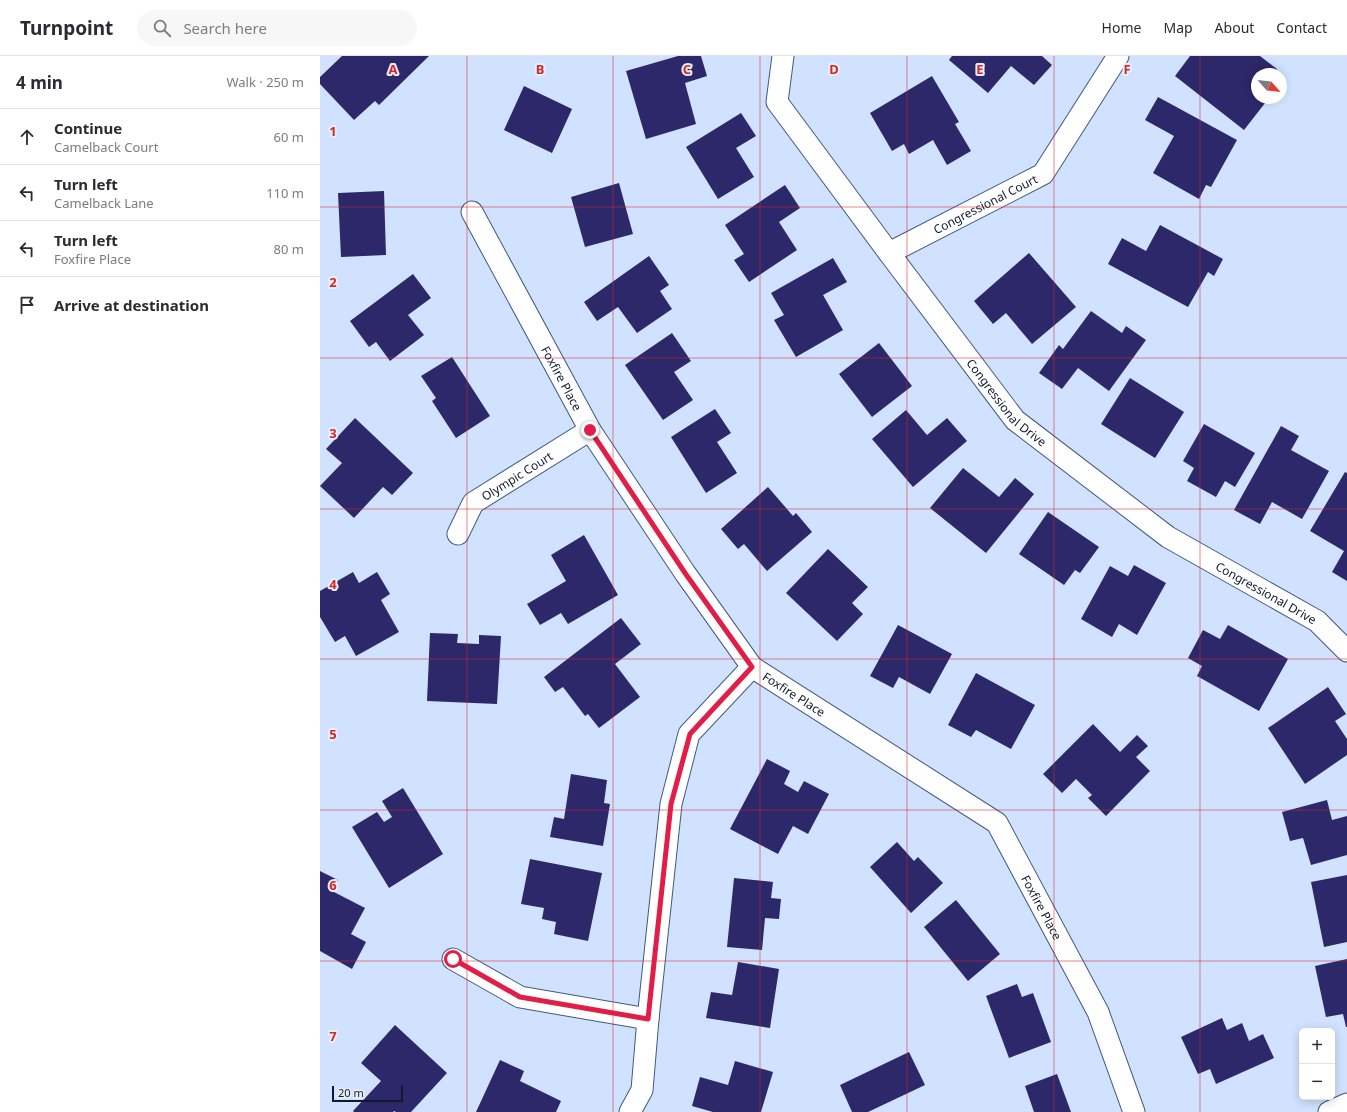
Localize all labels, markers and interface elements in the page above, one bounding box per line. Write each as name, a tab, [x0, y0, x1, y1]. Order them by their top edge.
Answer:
search box	[137, 10, 417, 46]
text: Turnpoint	[20, 15, 113, 41]
icon: search	[151, 17, 173, 39]
text: Search here	[183, 18, 267, 38]
text: Home	[1102, 18, 1141, 37]
text: Map	[1163, 18, 1193, 37]
text: About	[1215, 18, 1254, 37]
text: Contact	[1276, 18, 1327, 37]
text: A	[389, 60, 398, 78]
text: B	[536, 60, 544, 78]
text: C	[683, 60, 691, 78]
text: D	[829, 60, 839, 78]
text: E	[976, 60, 984, 78]
text: F	[1123, 60, 1131, 78]
north arrow	[1251, 68, 1287, 104]
text: 4 min	[16, 71, 63, 94]
text: Walk · 250 m	[226, 73, 304, 91]
text: Continue	[54, 118, 122, 138]
text: 1	[329, 122, 337, 140]
icon: ahead	[16, 126, 38, 148]
text: 60 m	[274, 128, 304, 146]
text: Camelback Court	[54, 138, 158, 156]
street label: Congressional Court	[930, 170, 1041, 238]
text: Turn left	[54, 174, 118, 194]
icon: left	[16, 182, 38, 204]
text: 110 m	[266, 184, 304, 202]
text: Camelback Lane	[54, 194, 154, 212]
text: Turn left	[54, 230, 118, 250]
icon: left	[16, 238, 38, 260]
text: 80 m	[274, 240, 304, 258]
text: Foxfire Place	[54, 250, 131, 268]
text: 2	[329, 273, 337, 291]
icon: arrive	[16, 294, 38, 316]
text: Arrive at destination	[54, 295, 209, 315]
street label: Foxfire Place	[538, 343, 586, 414]
street label: Congressional Drive	[963, 355, 1051, 450]
route end	[581, 421, 599, 439]
text: 3	[329, 424, 337, 442]
street label: Olympic Court	[478, 447, 556, 504]
street label: Congressional Drive	[1213, 557, 1320, 628]
text: 4	[329, 575, 337, 593]
street label: Foxfire Place	[760, 668, 829, 720]
text: 5	[329, 725, 337, 743]
street label: Foxfire Place	[1018, 872, 1066, 943]
text: 6	[329, 876, 337, 894]
route start	[444, 950, 462, 968]
text: 7	[329, 1027, 337, 1045]
map controls	[1299, 1028, 1335, 1100]
button: +	[1299, 1028, 1335, 1064]
button: −	[1299, 1064, 1335, 1100]
scale bar	[332, 1084, 403, 1103]
text: 20 m	[338, 1085, 364, 1100]

